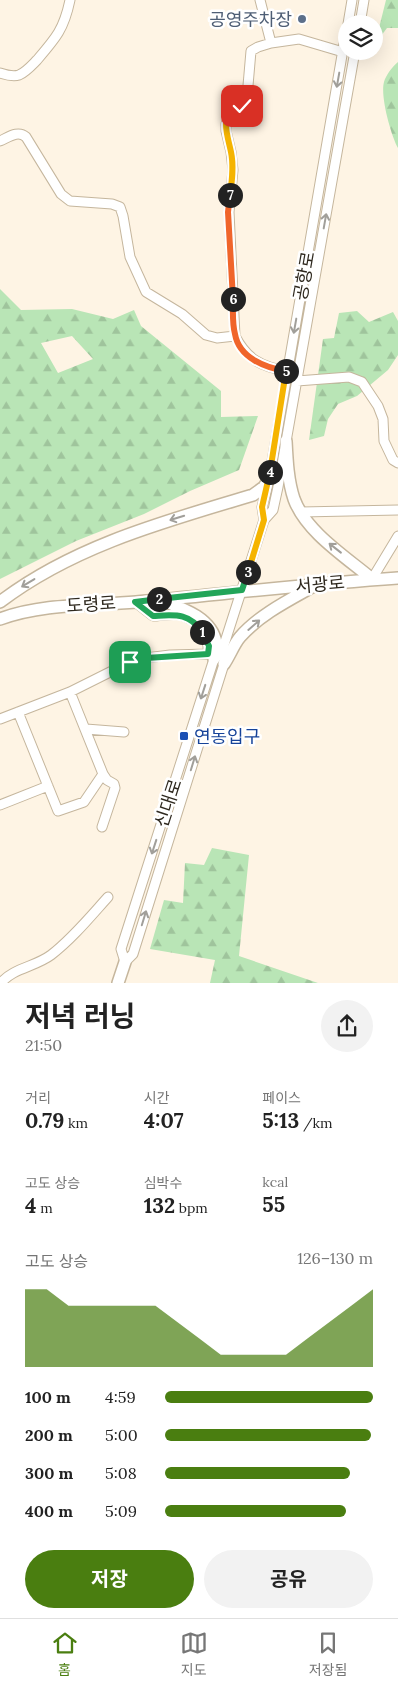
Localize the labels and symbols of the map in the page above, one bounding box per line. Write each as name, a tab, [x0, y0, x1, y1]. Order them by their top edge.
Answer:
place label: 공영주차장	[209, 8, 292, 31]
marker: 공영주차장	[296, 13, 308, 25]
one-way arrow	[332, 72, 342, 88]
pin	[221, 85, 263, 127]
pin: 7	[218, 182, 242, 208]
one-way arrow	[321, 213, 331, 229]
street label: 공항로	[288, 250, 320, 302]
pin: 6	[220, 286, 246, 312]
one-way arrow	[290, 318, 300, 334]
pin: 5	[274, 358, 298, 384]
pin: 4	[258, 460, 282, 484]
one-way arrow	[169, 514, 185, 524]
one-way arrow	[328, 543, 342, 553]
pin: 3	[236, 560, 260, 584]
street label: 서광로	[294, 570, 346, 598]
one-way arrow	[21, 578, 35, 588]
pin: 2	[146, 586, 172, 612]
street label: 도령로	[65, 591, 117, 617]
one-way arrow	[247, 619, 260, 631]
pin: 1	[190, 620, 214, 644]
pin	[109, 641, 151, 683]
one-way arrow	[198, 684, 208, 700]
place label: 연동입구	[194, 725, 260, 748]
marker: 연동입구	[178, 730, 190, 742]
one-way arrow	[189, 756, 198, 772]
street label: 신대로	[149, 776, 187, 830]
one-way arrow	[149, 838, 158, 854]
one-way arrow	[140, 911, 150, 927]

